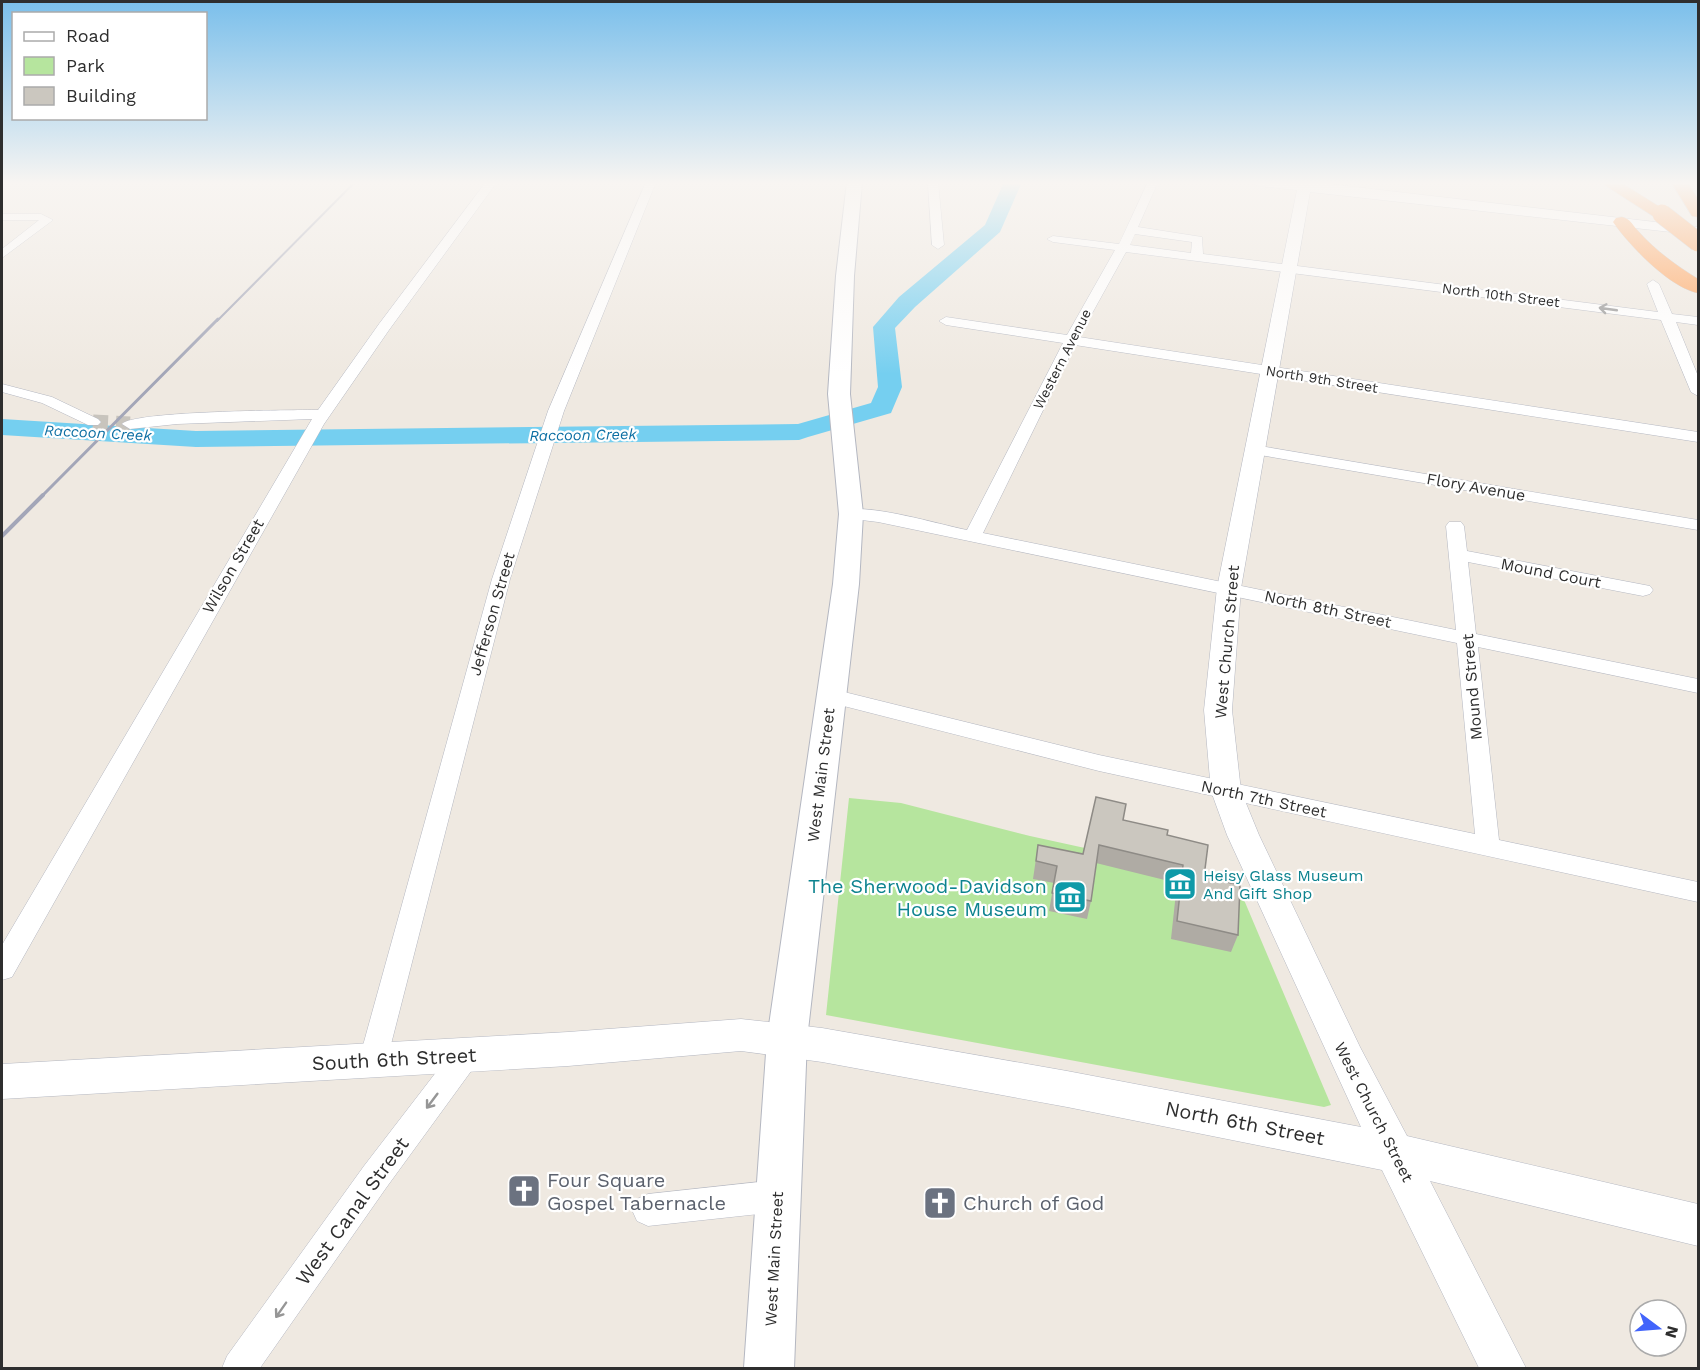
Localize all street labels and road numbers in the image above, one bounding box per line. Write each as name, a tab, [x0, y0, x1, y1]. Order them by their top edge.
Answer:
street label: North 10th Street	[1441, 280, 1561, 310]
street label: Western Avenue	[1030, 306, 1094, 412]
street label: North 9th Street	[1265, 362, 1379, 396]
street label: Flory Avenue	[1425, 469, 1527, 505]
street label: Wilson Street	[198, 515, 268, 617]
street label: Jefferson Street	[465, 550, 519, 678]
street label: Mound Court	[1499, 554, 1603, 592]
street label: West Church Street	[1211, 564, 1243, 720]
street label: North 8th Street	[1263, 586, 1394, 632]
street label: Mound Street	[1458, 633, 1486, 741]
street label: West Main Street	[803, 707, 839, 843]
street label: North 7th Street	[1199, 776, 1329, 822]
street label: West Church Street	[1331, 1039, 1418, 1185]
street label: South 6th Street	[311, 1043, 477, 1075]
street label: North 6th Street	[1163, 1096, 1327, 1150]
street label: West Canal Street	[290, 1132, 414, 1290]
street label: West Main Street	[761, 1191, 787, 1327]

